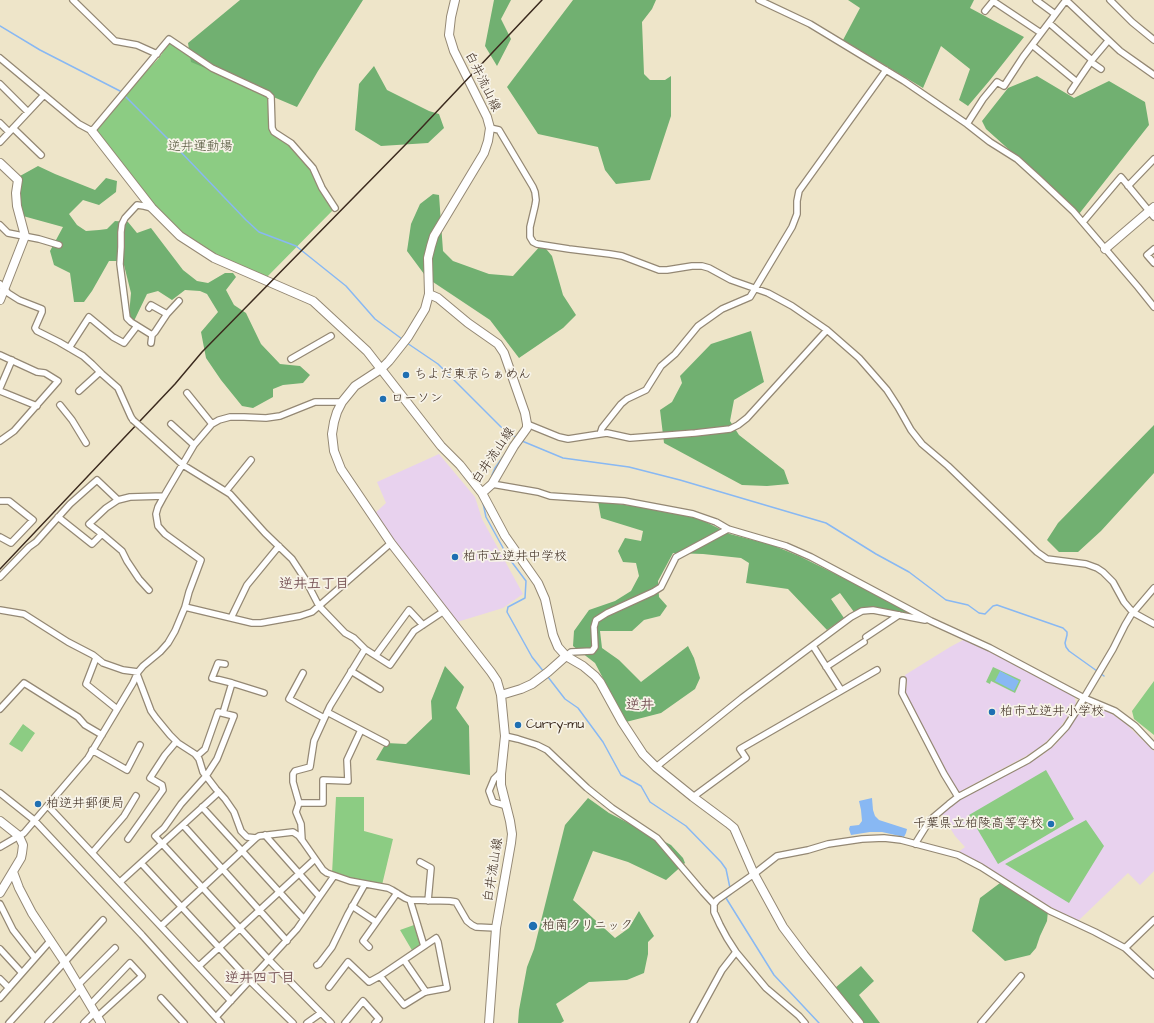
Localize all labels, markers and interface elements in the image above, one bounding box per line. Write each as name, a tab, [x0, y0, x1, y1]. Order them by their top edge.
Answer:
street label: 白井流山線	[461, 49, 503, 115]
park label: 逆井運動場	[168, 139, 232, 155]
place label: ちよだ東京らぁめん	[414, 367, 531, 383]
marker: ちよだ東京らぁめん	[401, 370, 411, 380]
place label: ローソン	[391, 391, 443, 407]
marker: ローソン	[378, 394, 388, 404]
street label: 白井流山線	[469, 425, 519, 487]
place label: 柏市立逆井中学校	[463, 549, 567, 565]
marker: 柏市立逆井中学校	[450, 552, 460, 562]
district label: 逆井五丁目	[279, 577, 349, 593]
district label: 逆井	[626, 698, 654, 714]
place label: 柏市立逆井小学校	[1000, 704, 1104, 720]
marker: 柏市立逆井小学校	[987, 707, 997, 717]
place label: Curry-mu	[526, 717, 584, 733]
marker: Curry-mu	[513, 720, 523, 730]
place label: 柏逆井郵便局	[46, 796, 124, 812]
marker: 柏逆井郵便局	[33, 799, 43, 809]
place label: 千葉県立柏陵高等学校	[913, 816, 1043, 832]
marker: 千葉県立柏陵高等学校	[1046, 819, 1056, 829]
street label: 白井流山線	[481, 837, 507, 903]
place label: 柏南クリニック	[542, 918, 633, 934]
marker: 柏南クリニック	[527, 920, 539, 932]
district label: 逆井四丁目	[225, 971, 295, 987]

